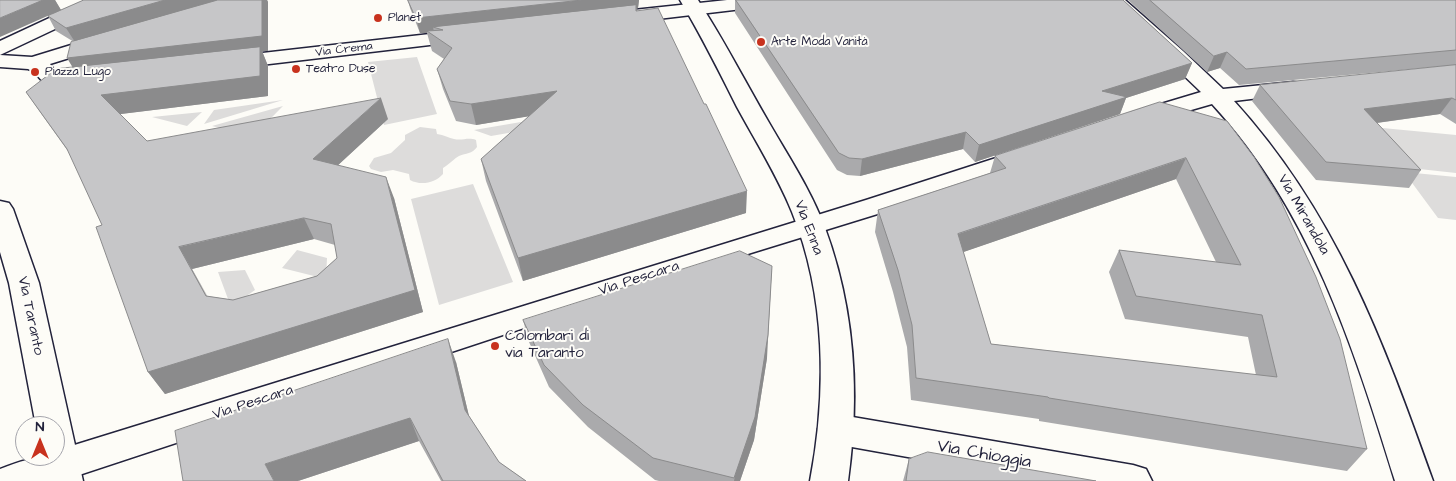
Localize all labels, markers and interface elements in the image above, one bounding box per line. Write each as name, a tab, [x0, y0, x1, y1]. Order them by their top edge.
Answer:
place label: Planet	[388, 11, 421, 25]
marker: Planet	[372, 12, 384, 24]
place label: Arte Moda Vanità	[771, 35, 868, 49]
marker: Arte Moda Vanità	[755, 36, 767, 48]
street label: Via Crema	[315, 39, 373, 61]
place label: Teatro Duse	[306, 62, 375, 76]
marker: Teatro Duse	[290, 63, 302, 75]
place label: Piazza Lugo	[45, 65, 111, 79]
marker: Piazza Lugo	[29, 66, 41, 78]
street label: Via Mirandola	[1273, 172, 1333, 258]
street label: Via Enna	[789, 198, 827, 258]
street label: Via Pescara	[596, 258, 682, 300]
street label: Via Taranto	[13, 275, 47, 357]
place label: Colombari di via Taranto	[505, 328, 589, 363]
marker: Colombari di via Taranto	[489, 340, 501, 352]
street label: Via Pescara	[210, 382, 296, 424]
north arrow	[15, 416, 65, 466]
text: N	[36, 417, 44, 437]
street label: Via Chioggia	[935, 436, 1033, 474]

